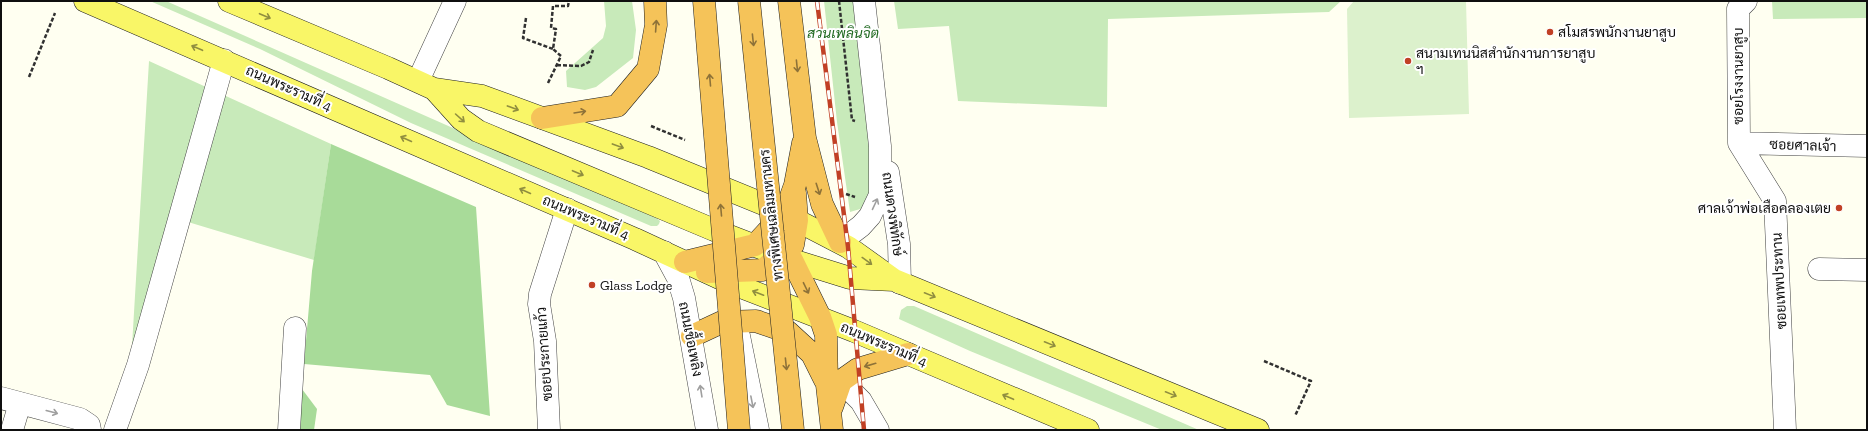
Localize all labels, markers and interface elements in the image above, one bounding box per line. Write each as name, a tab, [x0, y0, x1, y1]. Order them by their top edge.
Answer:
one-way arrow	[259, 13, 271, 20]
one-way arrow	[652, 19, 659, 32]
place label: สโมสรพนักงานยาสูบ	[1558, 24, 1676, 42]
park label: สวนเพลินจิต	[807, 25, 879, 42]
marker: สโมสรพนักงานยาสูบ	[1545, 27, 1555, 37]
street label: ซอยโรงงานยาสูบ	[1730, 27, 1748, 125]
one-way arrow	[749, 33, 756, 46]
one-way arrow	[192, 44, 204, 52]
place label: สนามเทนนิสสำนักงานการยาสูบ ฯ	[1416, 45, 1595, 78]
marker: สนามเทนนิสสำนักงานการยาสูบ ฯ	[1403, 56, 1413, 66]
street label: ถนนพระรามที่ 4	[243, 58, 336, 115]
one-way arrow	[793, 59, 800, 72]
one-way arrow	[707, 74, 714, 87]
one-way arrow	[506, 104, 518, 112]
one-way arrow	[573, 108, 586, 116]
one-way arrow	[455, 113, 465, 122]
one-way arrow	[401, 135, 413, 142]
street label: ซอยศาลเจ้า	[1769, 135, 1837, 155]
one-way arrow	[611, 143, 623, 151]
street label: ทางพิเศษเฉลิมมหานคร	[756, 148, 787, 282]
one-way arrow	[571, 169, 583, 177]
street label: ถนนดวงพิทักษ์	[878, 171, 908, 258]
one-way arrow	[815, 183, 822, 196]
one-way arrow	[520, 187, 532, 194]
street label: ถนนพระรามที่ 4	[540, 188, 634, 244]
one-way arrow	[872, 199, 879, 211]
place label: ศาลเจ้าพ่อเสือคลองเตย	[1698, 199, 1831, 217]
marker: ศาลเจ้าพ่อเสือคลองเตย	[1834, 203, 1844, 213]
one-way arrow	[717, 204, 725, 217]
street label: ซอยเทพประทาน	[1768, 232, 1791, 330]
one-way arrow	[861, 256, 872, 265]
place label: Glass Lodge	[600, 277, 673, 294]
marker: Glass Lodge	[587, 280, 597, 290]
one-way arrow	[803, 282, 810, 294]
one-way arrow	[752, 288, 764, 296]
one-way arrow	[923, 292, 935, 299]
street label: ถนนเชื้อเพลิง	[675, 299, 710, 378]
street label: ซอยประกายแก้ว	[532, 306, 556, 402]
street label: ถนนพระรามที่ 4	[838, 315, 932, 371]
one-way arrow	[1044, 341, 1056, 349]
one-way arrow	[782, 357, 790, 370]
one-way arrow	[864, 362, 877, 369]
one-way arrow	[697, 385, 705, 398]
one-way arrow	[1164, 390, 1176, 398]
one-way arrow	[1003, 392, 1015, 400]
one-way arrow	[749, 395, 757, 408]
one-way arrow	[45, 408, 58, 416]

